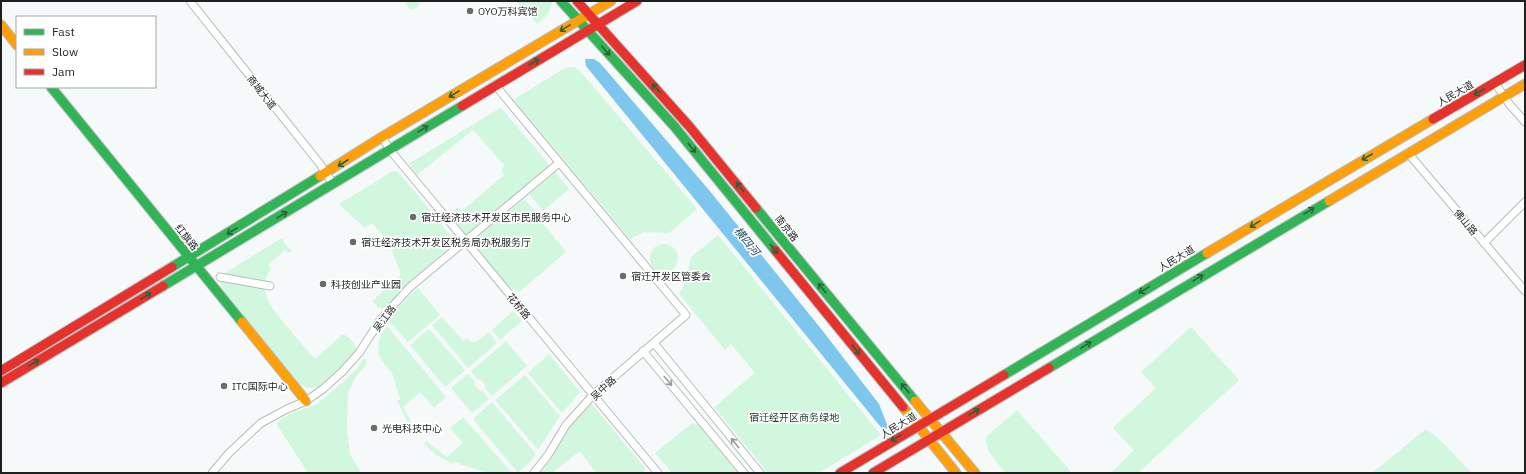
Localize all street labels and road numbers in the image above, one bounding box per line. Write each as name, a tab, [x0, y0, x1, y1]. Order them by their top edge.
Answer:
street label: 商城大道	[244, 73, 279, 112]
street label: 人民大道	[1435, 78, 1476, 109]
street label: 佛山路	[1450, 206, 1480, 238]
street label: 南京路	[772, 213, 801, 244]
street label: 红旗路	[172, 222, 201, 253]
street label: 人民大道	[1156, 243, 1197, 274]
street label: 花桥路	[504, 291, 533, 322]
street label: 吴江路	[370, 302, 399, 334]
street label: 吴中路	[588, 373, 619, 403]
street label: 人民大道	[878, 410, 919, 441]

